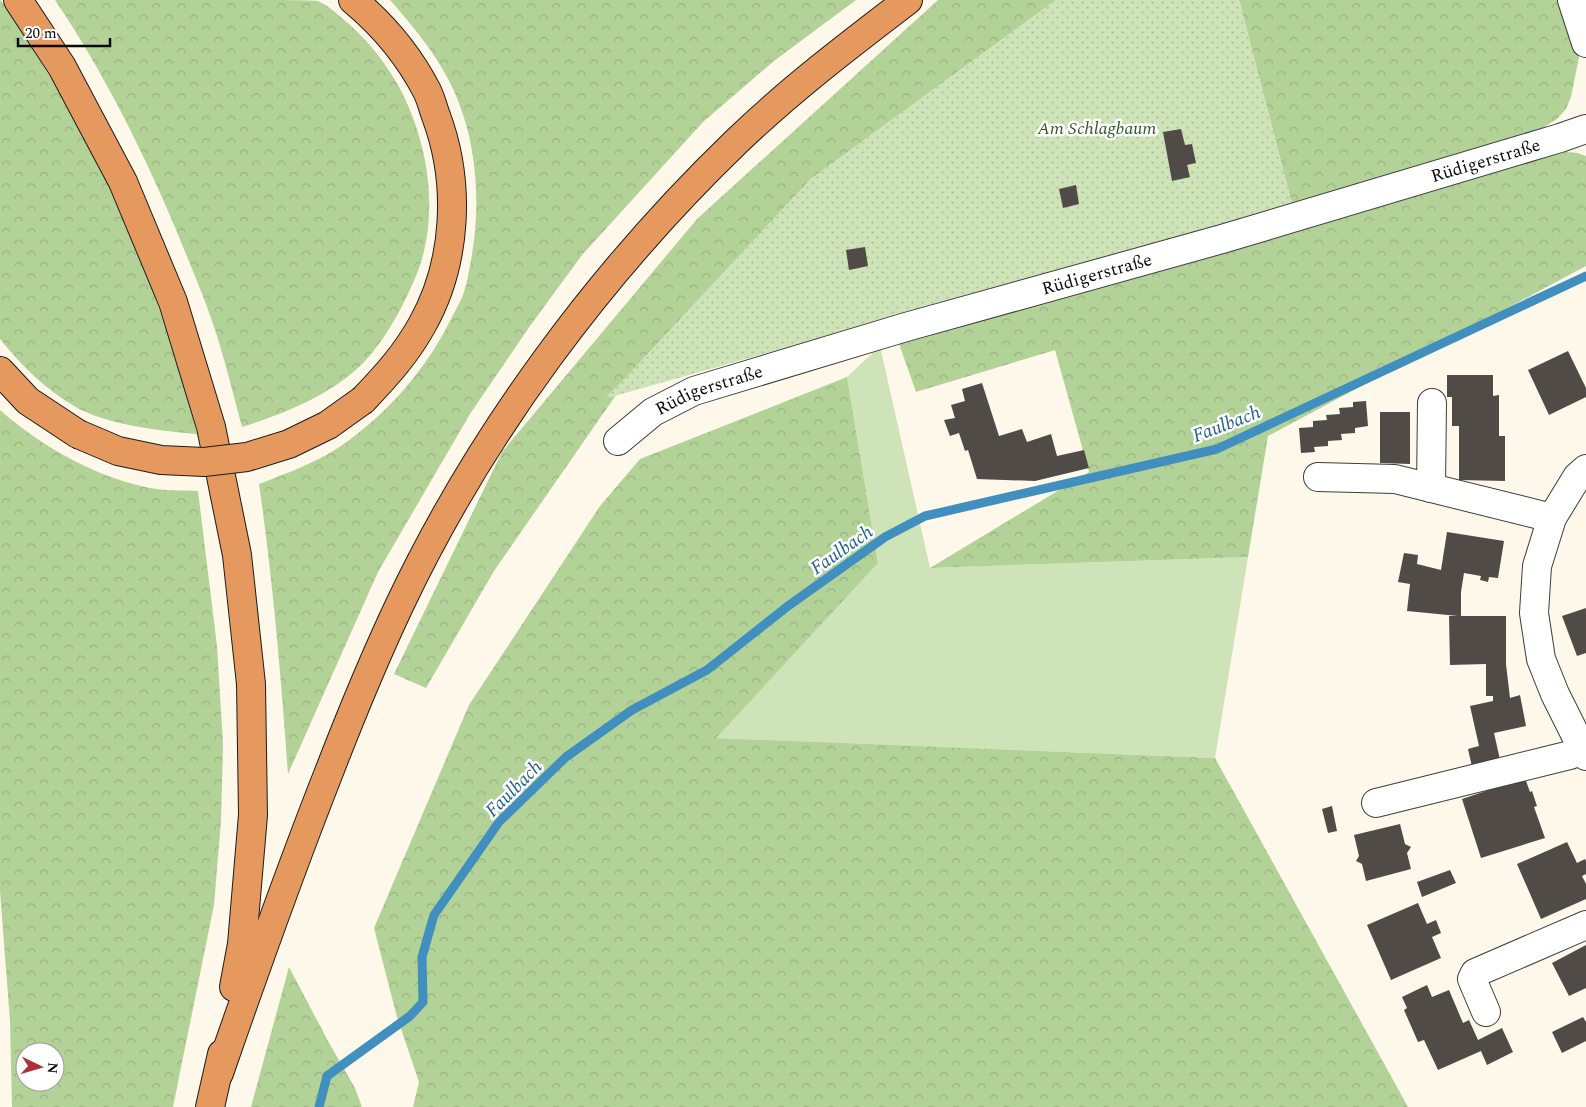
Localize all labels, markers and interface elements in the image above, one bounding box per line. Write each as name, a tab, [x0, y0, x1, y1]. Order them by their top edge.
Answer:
scale bar	[18, 15, 110, 47]
text: 20 m	[25, 22, 57, 45]
park label: Am Schlagbaum	[1037, 115, 1156, 142]
street label: Rüdigerstraße	[1428, 132, 1544, 190]
street label: Rüdigerstraße	[1039, 246, 1155, 303]
street label: Rüdigerstraße	[651, 358, 766, 423]
water label: Faulbach	[1188, 398, 1265, 451]
water label: Faulbach	[804, 518, 879, 582]
water label: Faulbach	[479, 754, 550, 824]
north arrow	[15, 1042, 65, 1092]
text: N	[41, 1061, 63, 1075]

